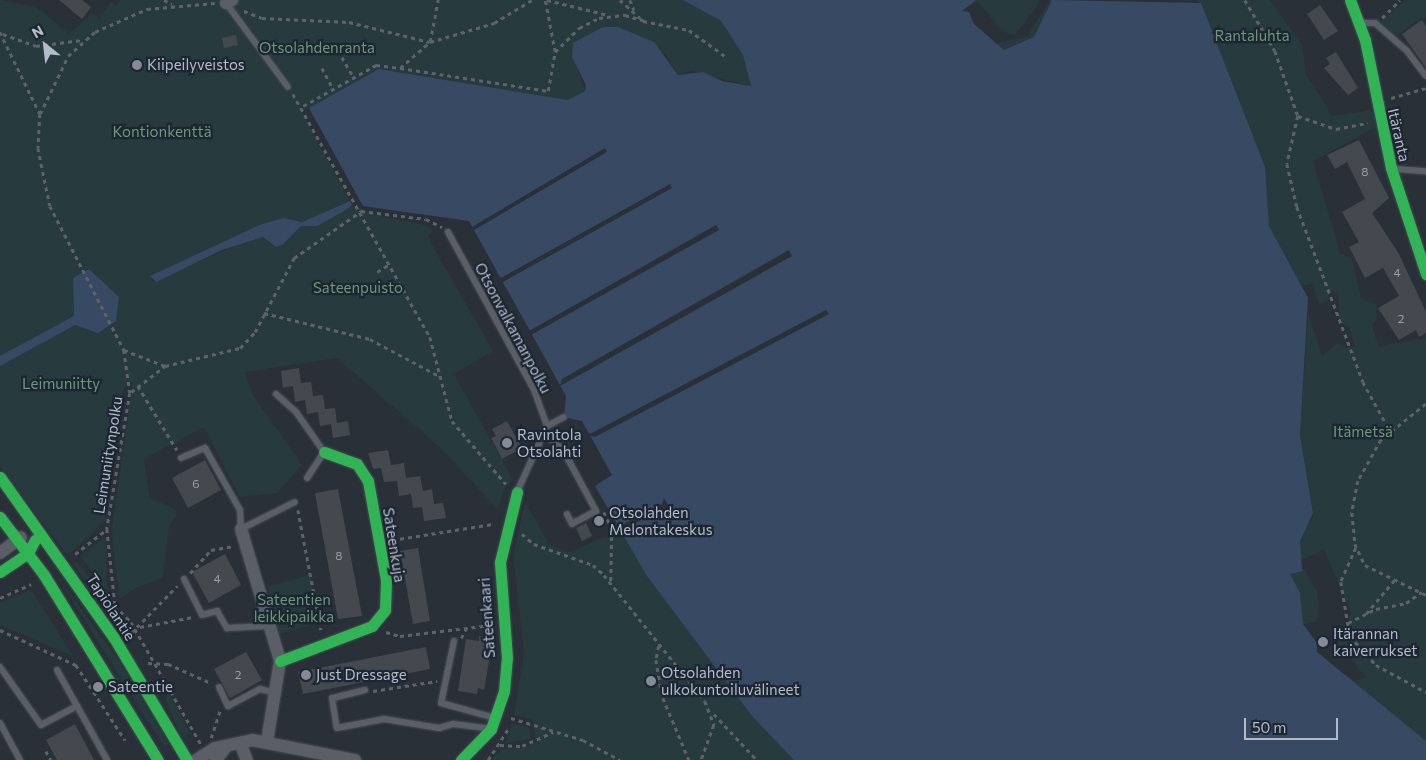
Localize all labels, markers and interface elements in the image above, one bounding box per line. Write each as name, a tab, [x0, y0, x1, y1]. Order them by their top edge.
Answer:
north arrow	[20, 20, 70, 70]
text: N	[29, 21, 46, 41]
park label: Rantaluhta	[1214, 27, 1290, 45]
park label: Otsolahdenranta	[259, 39, 375, 57]
place label: Kiipeilyveistos	[147, 56, 245, 74]
marker: Kiipeilyveistos	[131, 59, 143, 71]
street label: Itäranta	[1384, 106, 1414, 164]
park label: Kontionkenttä	[112, 123, 212, 141]
house number: 8	[1361, 165, 1369, 179]
street label: Otsonvalkamanpolku	[471, 260, 555, 396]
house number: 4	[1393, 266, 1401, 280]
park label: Sateenpuisto	[313, 279, 403, 297]
house number: 2	[1398, 312, 1404, 326]
park label: Leimuniitty	[22, 375, 100, 393]
street label: Leimuniitynpolku	[90, 395, 126, 515]
park label: Itämetsä	[1333, 423, 1393, 441]
place label: Ravintola Otsolahti	[517, 425, 581, 460]
marker: Ravintola Otsolahti	[501, 437, 513, 449]
house number: 6	[192, 477, 200, 491]
place label: Otsolahden Melontakeskus	[609, 503, 712, 538]
street label: Sateenkuja	[379, 506, 409, 584]
marker: Otsolahden Melontakeskus	[593, 515, 605, 527]
house number: 8	[335, 549, 343, 563]
street label: Tapiolantie	[83, 570, 139, 644]
house number: 4	[213, 572, 221, 586]
street label: Sateenkaari	[475, 577, 499, 659]
park label: Sateentien leikkipaikka	[254, 590, 334, 625]
place label: Itärannan kaiverrukset	[1333, 624, 1417, 659]
marker: Itärannan kaiverrukset	[1317, 636, 1329, 648]
place label: Otsolahden ulkokuntoiluvälineet	[661, 663, 800, 698]
place label: Just Dressage	[316, 666, 407, 684]
house number: 2	[235, 668, 241, 682]
marker: Just Dressage	[300, 669, 312, 681]
marker: Otsolahden ulkokuntoiluvälineet	[645, 675, 657, 687]
place label: Sateentie	[108, 678, 173, 696]
marker: Sateentie	[92, 681, 104, 693]
scale bar	[1246, 708, 1340, 740]
text: 50 m	[1252, 718, 1286, 736]

